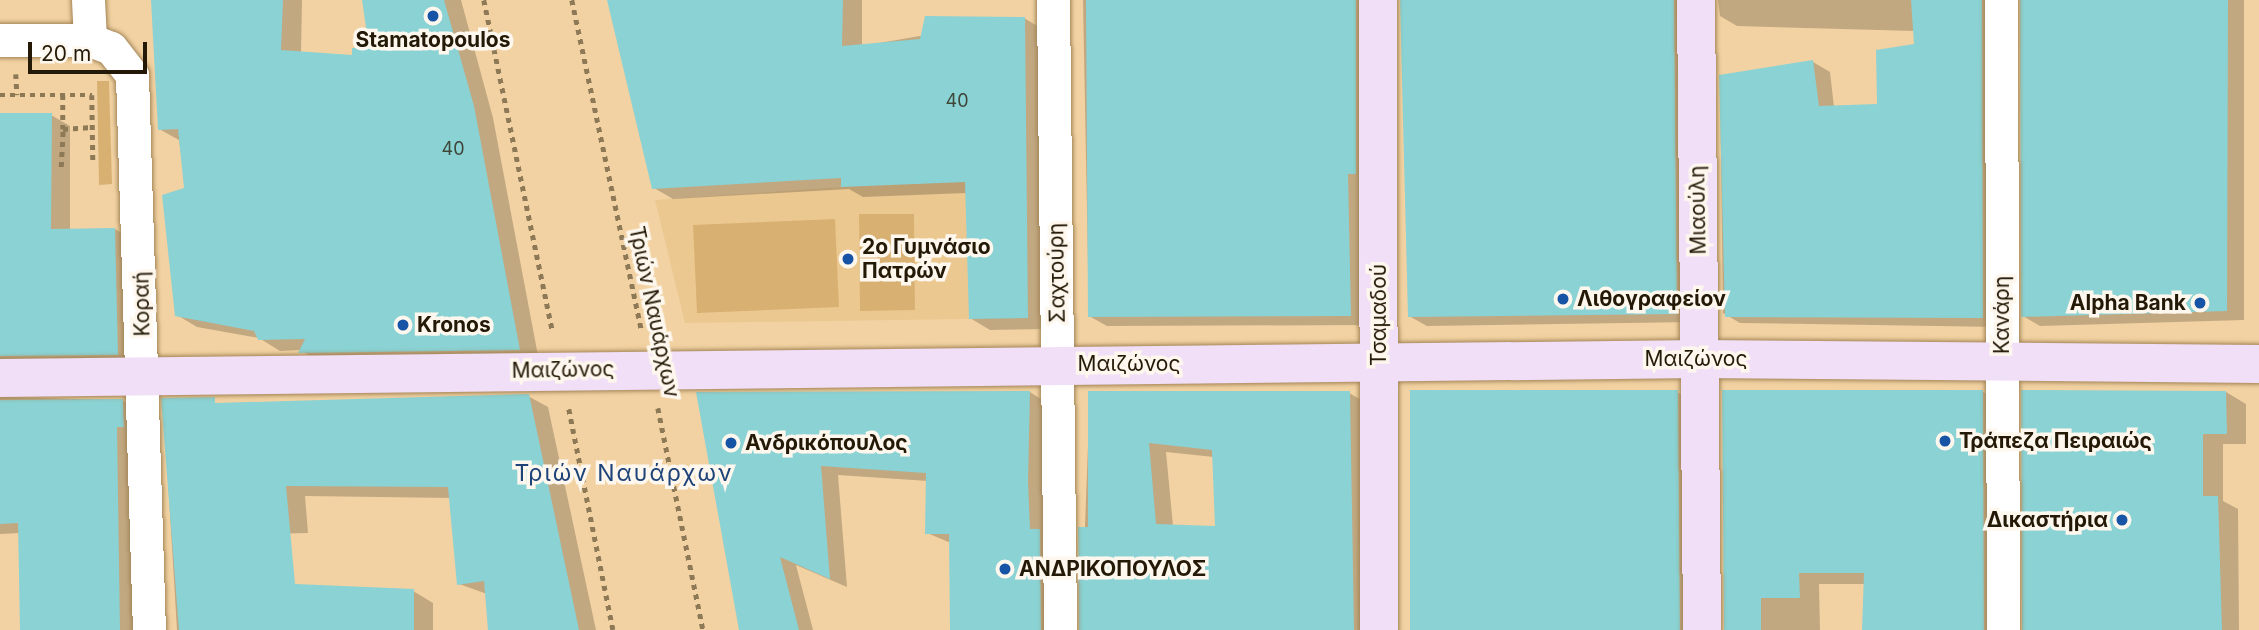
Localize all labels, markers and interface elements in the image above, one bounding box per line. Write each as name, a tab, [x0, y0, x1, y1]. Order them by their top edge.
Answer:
marker: Stamatopoulos	[425, 8, 441, 24]
place label: Stamatopoulos	[356, 27, 510, 53]
scale bar	[32, 28, 150, 72]
text: 20 m	[41, 41, 91, 66]
house number: 40	[946, 90, 968, 112]
house number: 40	[442, 138, 464, 160]
street label: Μιαούλη	[1685, 165, 1711, 255]
street label: Σαχτούρη	[1044, 223, 1070, 323]
street label: Τριών Ναυάρχων	[624, 224, 684, 400]
place label: 2ο Γυμνάσιο Πατρών	[862, 234, 991, 284]
marker: 2ο Γυμνάσιο Πατρών	[840, 251, 856, 267]
street label: Τσαμαδού	[1366, 264, 1392, 366]
street label: Κοραή	[129, 271, 155, 337]
street label: Κανάρη	[1989, 276, 2015, 354]
place label: Λιθογραφείον	[1577, 286, 1726, 312]
place label: Alpha Bank	[2070, 290, 2186, 316]
marker: Λιθογραφείον	[1555, 291, 1571, 307]
marker: Alpha Bank	[2192, 295, 2208, 311]
place label: Kronos	[417, 312, 491, 338]
marker: Kronos	[395, 317, 411, 333]
street label: Μαιζώνος	[1645, 346, 1747, 372]
street label: Μαιζώνος	[1078, 351, 1180, 377]
street label: Μαιζώνος	[511, 357, 615, 383]
place label: Τράπεζα Πειραιώς	[1959, 428, 2152, 454]
place label: Ανδρικόπουλος	[745, 430, 908, 456]
marker: Τράπεζα Πειραιώς	[1937, 433, 1953, 449]
marker: Ανδρικόπουλος	[723, 435, 739, 451]
district label: Τριών Ναυάρχων	[516, 459, 732, 487]
place label: Δικαστήρια	[1987, 507, 2108, 533]
marker: Δικαστήρια	[2114, 512, 2130, 528]
place label: ΑΝΔΡΙΚΟΠΟΥΛΟΣ	[1019, 556, 1206, 582]
marker: ΑΝΔΡΙΚΟΠΟΥΛΟΣ	[997, 561, 1013, 577]

